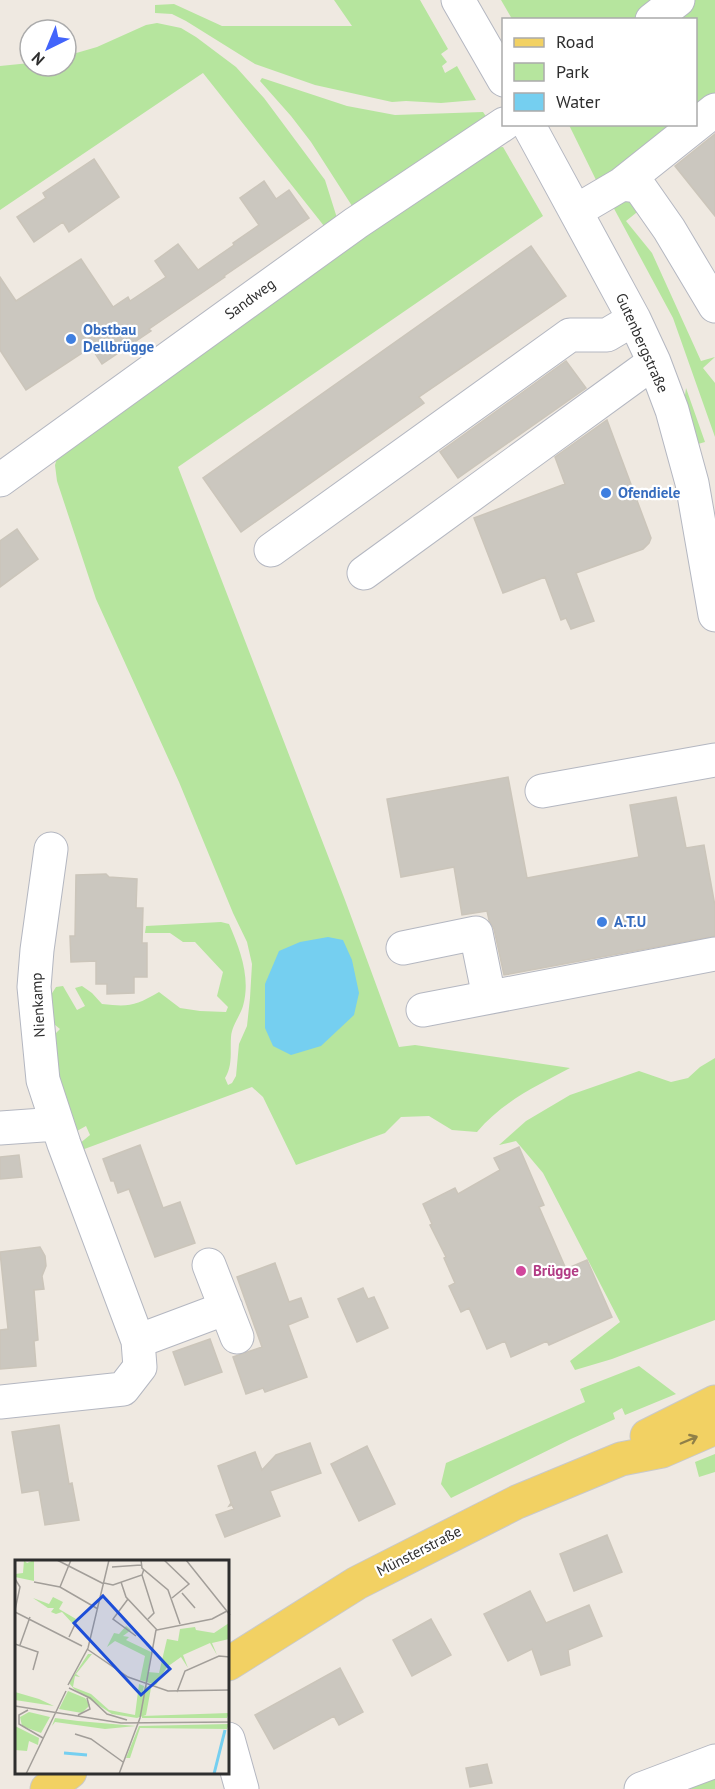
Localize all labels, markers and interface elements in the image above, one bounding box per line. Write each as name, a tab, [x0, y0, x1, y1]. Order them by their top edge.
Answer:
north arrow	[18, 18, 78, 78]
legend	[502, 18, 697, 126]
text: Road	[556, 30, 594, 53]
text: N	[27, 48, 48, 70]
text: Park	[556, 60, 589, 83]
text: Water	[556, 90, 600, 113]
street label: Sandweg	[221, 274, 279, 323]
street label: Gutenbergstraße	[612, 290, 673, 396]
place label: Obstbau Dellbrügge	[83, 320, 155, 356]
marker: Obstbau Dellbrügge	[64, 332, 78, 346]
place label: Ofendiele	[618, 483, 681, 502]
marker: Ofendiele	[599, 486, 613, 500]
place label: A.T.U	[614, 912, 646, 931]
marker: A.T.U	[595, 915, 609, 929]
street label: Nienkamp	[26, 972, 49, 1038]
place label: Brügge	[533, 1261, 579, 1280]
marker: Brügge	[514, 1264, 528, 1278]
one-way arrow	[679, 1433, 697, 1445]
street label: Münsterstraße	[373, 1521, 464, 1580]
inset map	[15, 1560, 230, 1774]

